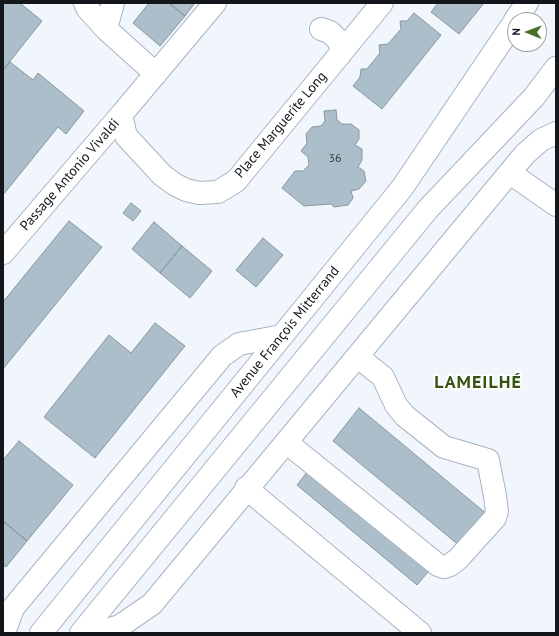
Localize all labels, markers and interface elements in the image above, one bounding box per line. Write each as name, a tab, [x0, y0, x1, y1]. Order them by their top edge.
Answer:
north arrow	[507, 12, 547, 52]
text: N	[509, 28, 523, 36]
street label: Place Marguerite Long	[232, 68, 330, 182]
street label: Passage Antonio Vivaldi	[17, 116, 123, 234]
house number: 36	[328, 152, 342, 166]
street label: Avenue François Mitterrand	[227, 263, 343, 401]
district label: LAMEILHÉ	[434, 372, 522, 394]

